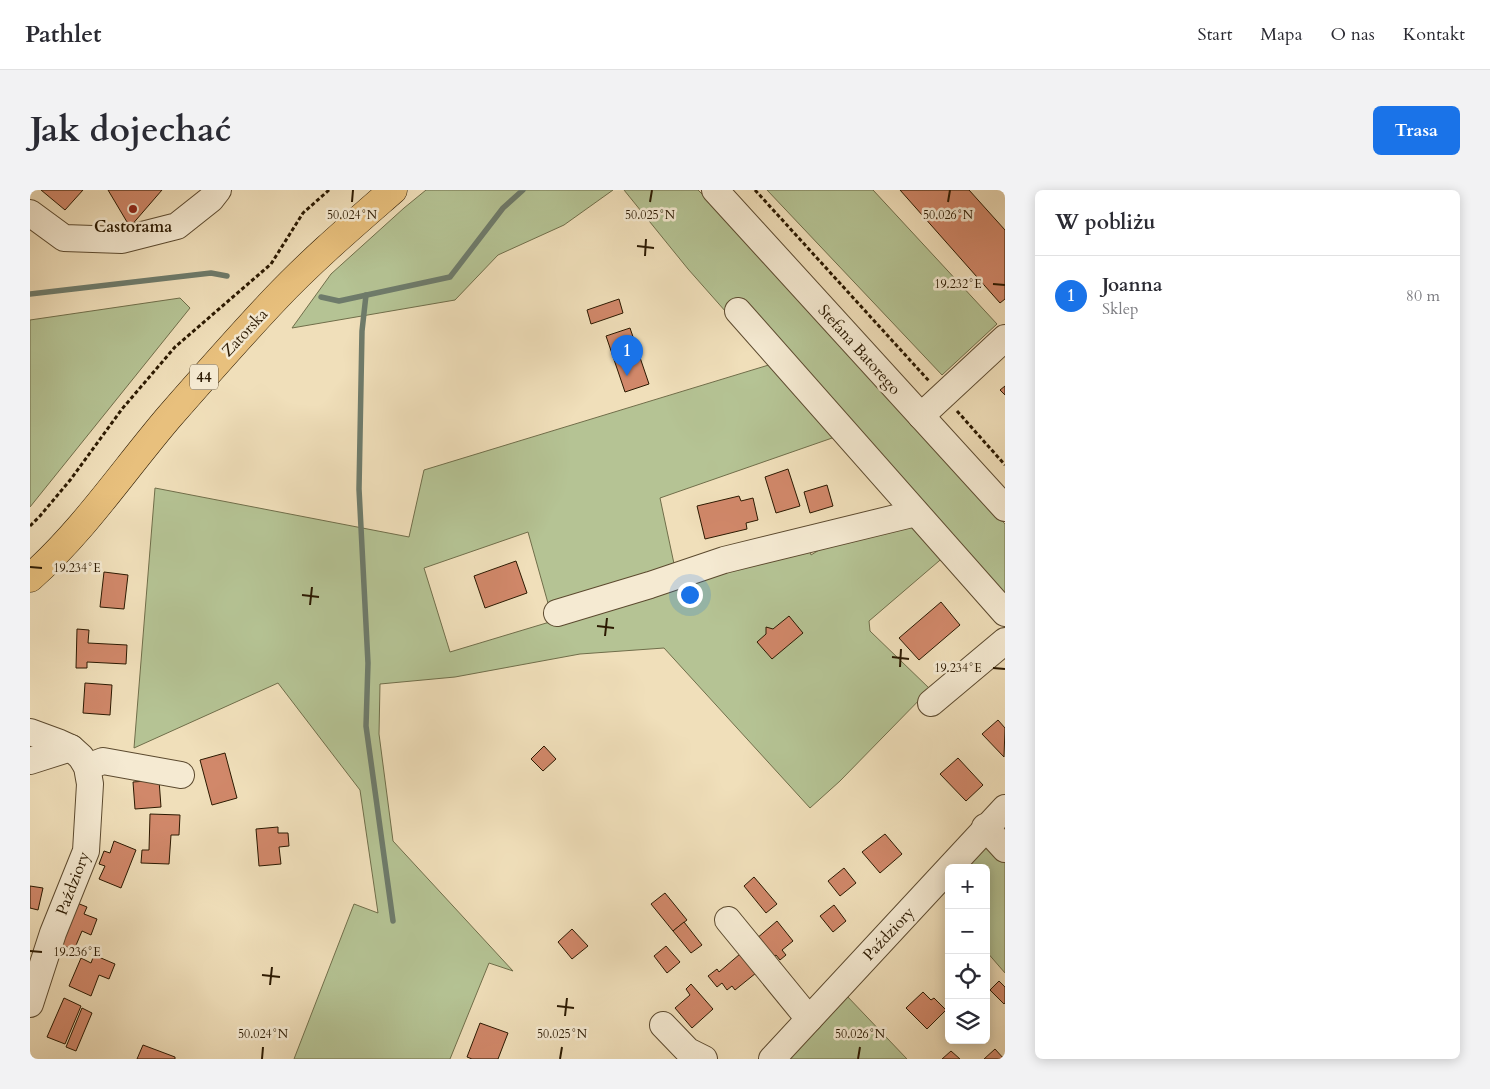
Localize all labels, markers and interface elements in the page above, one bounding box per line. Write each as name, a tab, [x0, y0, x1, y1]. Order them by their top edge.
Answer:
text: Pathlet	[25, 18, 102, 51]
text: Start	[1198, 22, 1232, 47]
text: Mapa	[1260, 22, 1302, 47]
text: O nas	[1330, 22, 1375, 47]
text: Kontakt	[1403, 22, 1465, 47]
text: Jak dojechać	[30, 106, 231, 154]
button: Trasa	[1373, 106, 1460, 155]
marker: Castorama	[127, 203, 139, 215]
text: 50.024°N	[327, 207, 378, 223]
text: 50.025°N	[625, 207, 676, 223]
text: 50.026°N	[923, 207, 974, 223]
text: W pobliżu	[1055, 208, 1156, 237]
place label: Castorama	[94, 216, 172, 238]
text: Joanna	[1102, 272, 1162, 298]
text: 19.232°E	[934, 276, 982, 292]
text: 1	[1067, 285, 1075, 307]
text: 80 m	[1406, 285, 1440, 307]
text: Sklep	[1102, 298, 1138, 320]
street label: Stefana Batorego	[813, 300, 906, 400]
street label: Zatorska	[217, 304, 273, 362]
pin: 1	[611, 335, 643, 376]
road number: 44	[190, 364, 218, 390]
text: 19.234°E	[53, 560, 101, 576]
your location	[677, 582, 703, 608]
text: 19.234°E	[934, 660, 982, 676]
street label: Paździory	[51, 848, 95, 918]
map controls	[945, 864, 990, 1044]
button: +	[945, 864, 990, 909]
street label: Paździory	[858, 901, 920, 966]
button: −	[945, 909, 990, 954]
text: 19.236°E	[53, 944, 101, 960]
button: locate	[945, 954, 990, 999]
button: layers	[945, 999, 990, 1044]
text: 50.024°N	[238, 1026, 289, 1042]
text: 50.025°N	[537, 1026, 588, 1042]
text: 50.026°N	[835, 1026, 886, 1042]

